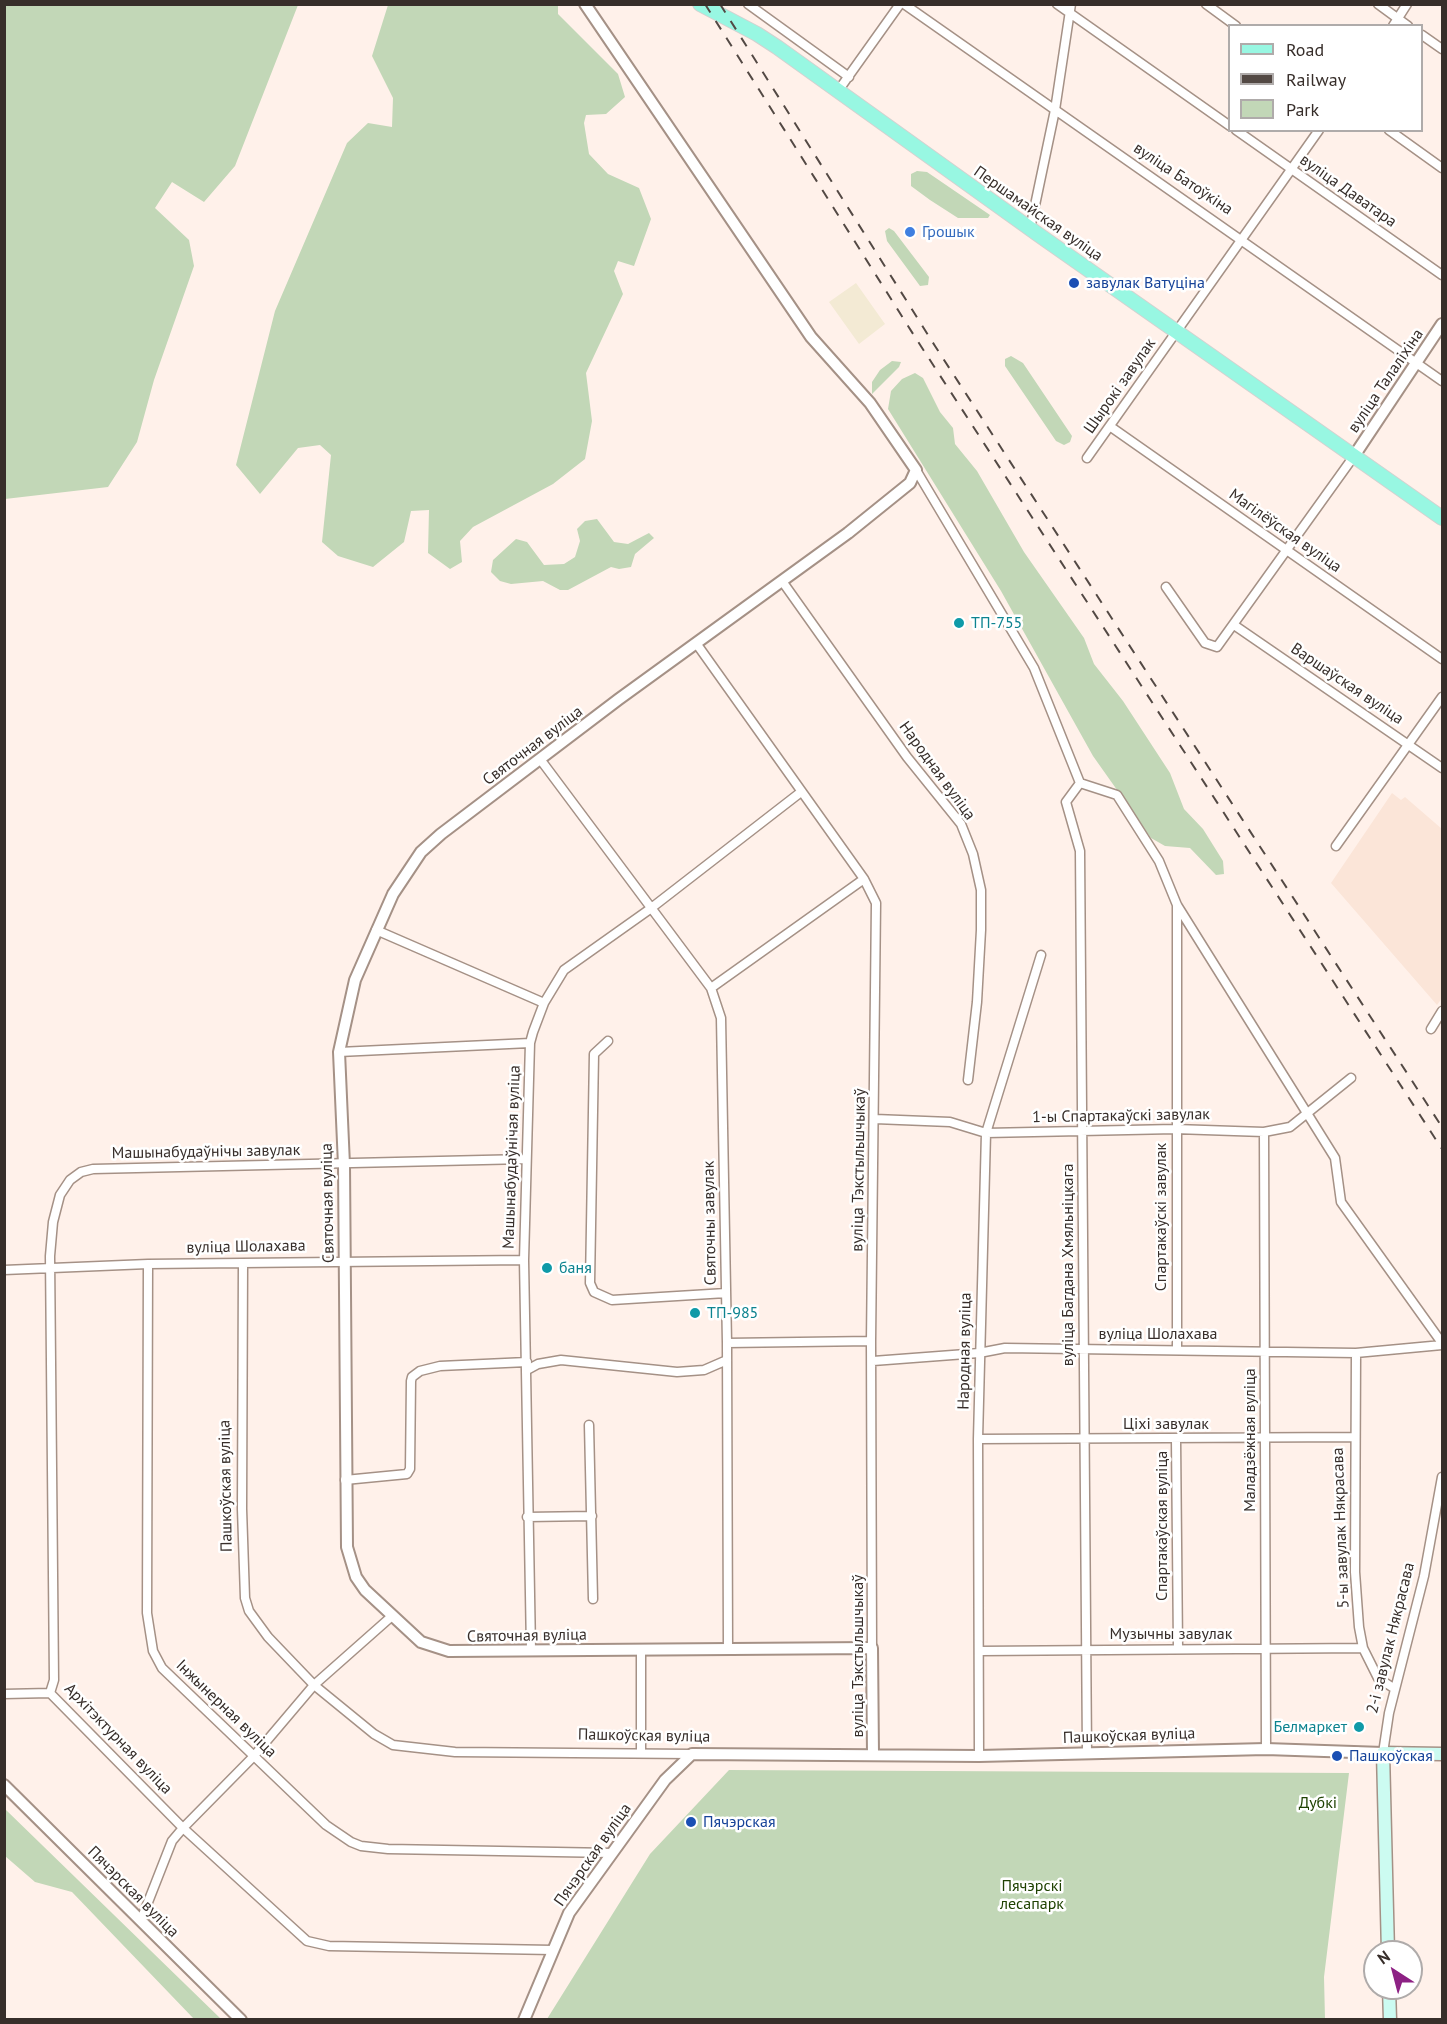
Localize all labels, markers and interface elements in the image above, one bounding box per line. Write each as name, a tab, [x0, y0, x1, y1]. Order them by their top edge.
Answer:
legend	[1228, 24, 1423, 132]
text: Road	[1286, 38, 1324, 61]
text: Railway	[1286, 68, 1346, 91]
text: Park	[1286, 98, 1319, 121]
street label: вуліца Батоўкіна	[1130, 139, 1236, 219]
street label: вуліца Даватара	[1296, 150, 1400, 232]
street label: Першамайская вуліца	[970, 162, 1106, 266]
place label: Грошык	[922, 222, 975, 242]
marker: Грошык	[903, 225, 917, 239]
place label: завулак Ватуціна	[1086, 273, 1205, 293]
marker: завулак Ватуціна	[1067, 276, 1081, 290]
street label: вуліца Талаліхіна	[1344, 325, 1428, 437]
street label: Шырокі завулак	[1080, 335, 1160, 437]
street label: Магілёўская вуліца	[1225, 485, 1345, 577]
place label: ТП-755	[971, 613, 1022, 633]
marker: ТП-755	[952, 616, 966, 630]
street label: Варшаўская вуліца	[1287, 639, 1407, 729]
street label: Святочная вуліца	[479, 702, 587, 790]
street label: Народная вуліца	[895, 718, 979, 824]
street label: Машынабудаўнічая вуліца	[499, 1065, 525, 1249]
street label: вуліца Тэкстыльшчыкаў	[848, 1088, 870, 1252]
street label: 1-ы Спартакаўскі завулак	[1032, 1105, 1210, 1127]
street label: Машынабудаўнічы завулак	[112, 1141, 300, 1163]
street label: Святочная вуліца	[317, 1143, 339, 1263]
street label: Спартакаўскі завулак	[1151, 1143, 1171, 1291]
street label: Святочны завулак	[699, 1161, 721, 1285]
street label: вуліца Багдана Хмяльніцкага	[1058, 1164, 1078, 1366]
street label: вуліца Шолахава	[186, 1236, 306, 1258]
place label: баня	[559, 1258, 592, 1278]
marker: баня	[540, 1261, 554, 1275]
street label: Народная вуліца	[954, 1292, 976, 1410]
place label: ТП-985	[707, 1303, 758, 1323]
marker: ТП-985	[688, 1306, 702, 1320]
street label: вуліца Шолахава	[1098, 1324, 1218, 1344]
street label: Маладзёжная вуліца	[1240, 1368, 1260, 1512]
street label: Ціхі завулак	[1123, 1414, 1209, 1434]
street label: Пашкоўская вуліца	[215, 1420, 237, 1552]
street label: 5-ы завулак Някрасава	[1329, 1447, 1353, 1609]
street label: Спартакаўская вуліца	[1152, 1451, 1172, 1601]
street label: 2-і завулак Някрасава	[1363, 1561, 1419, 1715]
street label: вуліца Тэкстыльшчыкаў	[848, 1574, 868, 1738]
street label: Музычны завулак	[1110, 1624, 1232, 1644]
street label: Святочная вуліца	[467, 1625, 587, 1647]
street label: Інжынерная вуліца	[172, 1656, 280, 1762]
street label: Архітэктурная вуліца	[60, 1680, 176, 1798]
place label: Белмаркет	[1273, 1717, 1347, 1737]
marker: Белмаркет	[1352, 1720, 1366, 1734]
street label: Пашкоўская вуліца	[1063, 1724, 1195, 1748]
street label: Пашкоўская вуліца	[578, 1725, 710, 1747]
place label: Пашкоўская	[1349, 1746, 1433, 1766]
marker: Пашкоўская	[1330, 1749, 1344, 1763]
park label: Дубкі	[1299, 1793, 1337, 1813]
street label: Пячэрская вуліца	[550, 1800, 636, 1910]
place label: Пячэрская	[703, 1812, 775, 1832]
marker: Пячэрская	[684, 1815, 698, 1829]
street label: Пячэрская вуліца	[83, 1842, 183, 1942]
park label: Пячэрскі лесапарк	[1000, 1876, 1064, 1914]
north arrow	[1363, 1940, 1423, 2000]
text: N	[1373, 1946, 1394, 1968]

